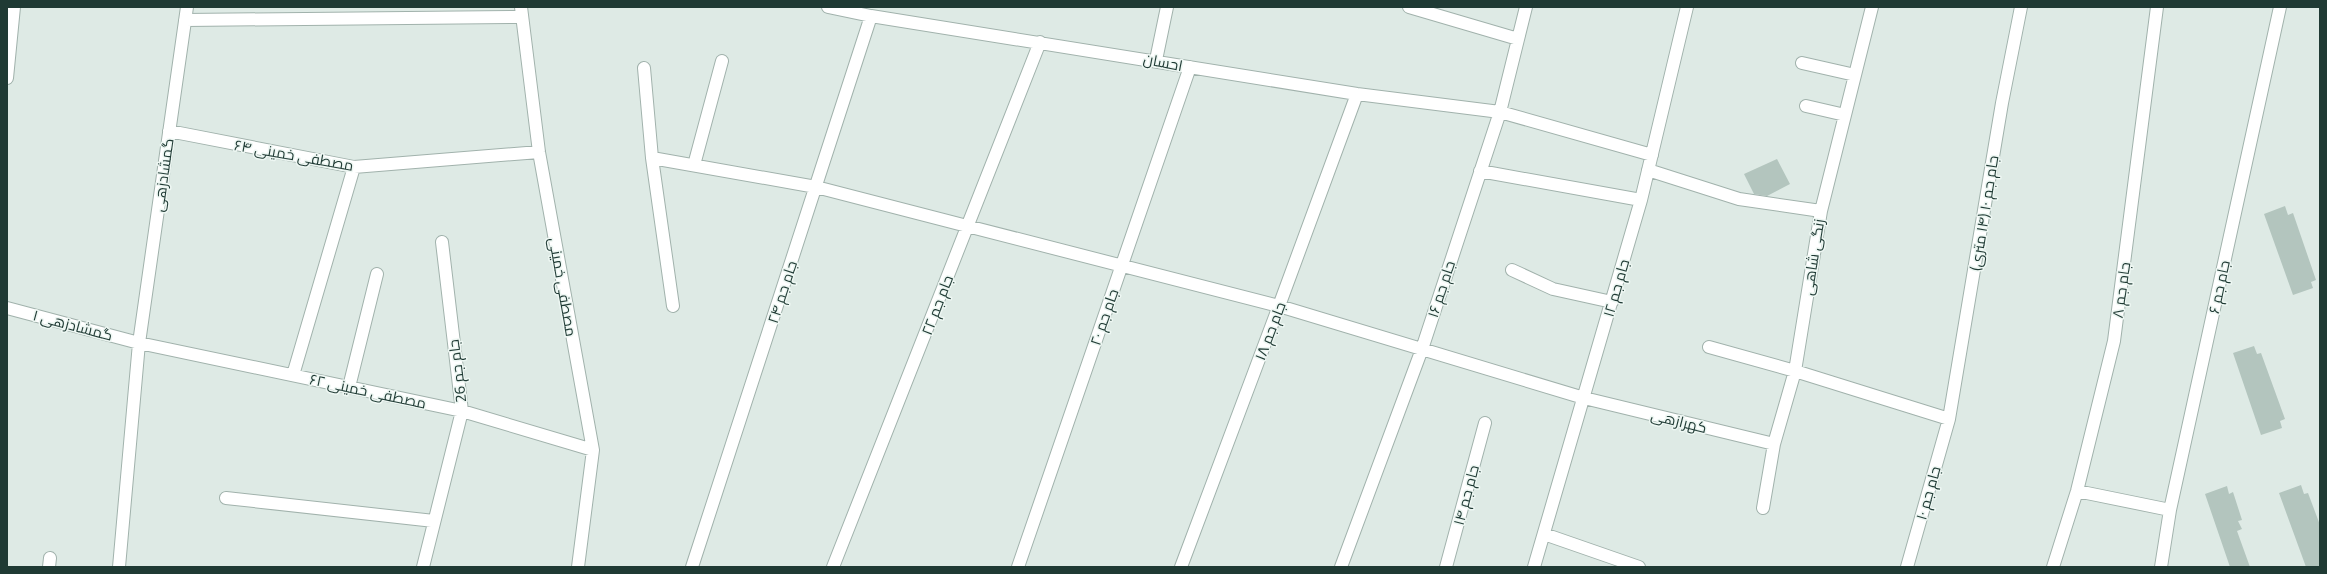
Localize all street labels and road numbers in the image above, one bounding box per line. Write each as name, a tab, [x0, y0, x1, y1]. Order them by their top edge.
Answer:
street label: احسان	[1141, 47, 1185, 77]
street label: مصطفی خمینی ۶۴	[233, 133, 355, 177]
street label: گمشادزهی	[146, 137, 180, 213]
street label: جام جم ۱۰ (۱۴ متری)	[1964, 154, 2004, 272]
street label: زنگی شاهی	[1796, 217, 1830, 297]
street label: مصطفی خمینی	[543, 236, 583, 338]
street label: جام جم ۱۲	[1597, 256, 1635, 320]
street label: جام جم ۲۴	[761, 258, 803, 326]
street label: جام جم ۱۶	[1421, 258, 1461, 320]
street label: جام جم ۶	[2202, 258, 2236, 316]
street label: جام جم ۸	[2106, 261, 2136, 319]
street label: جام جم ۲۲	[915, 272, 959, 338]
street label: جام جم ۲۰	[1084, 286, 1124, 348]
street label: جام جم ۱۸	[1248, 298, 1292, 364]
street label: گمشادزهی ۱	[30, 303, 116, 347]
street label: جام جم 26	[442, 338, 472, 404]
street label: مصطفی خمینی ۶۲	[308, 367, 428, 415]
street label: کهرازهی	[1649, 403, 1709, 439]
street label: جام جم ۱۴	[1447, 462, 1485, 528]
street label: جام جم ۱۰	[1909, 463, 1947, 523]

